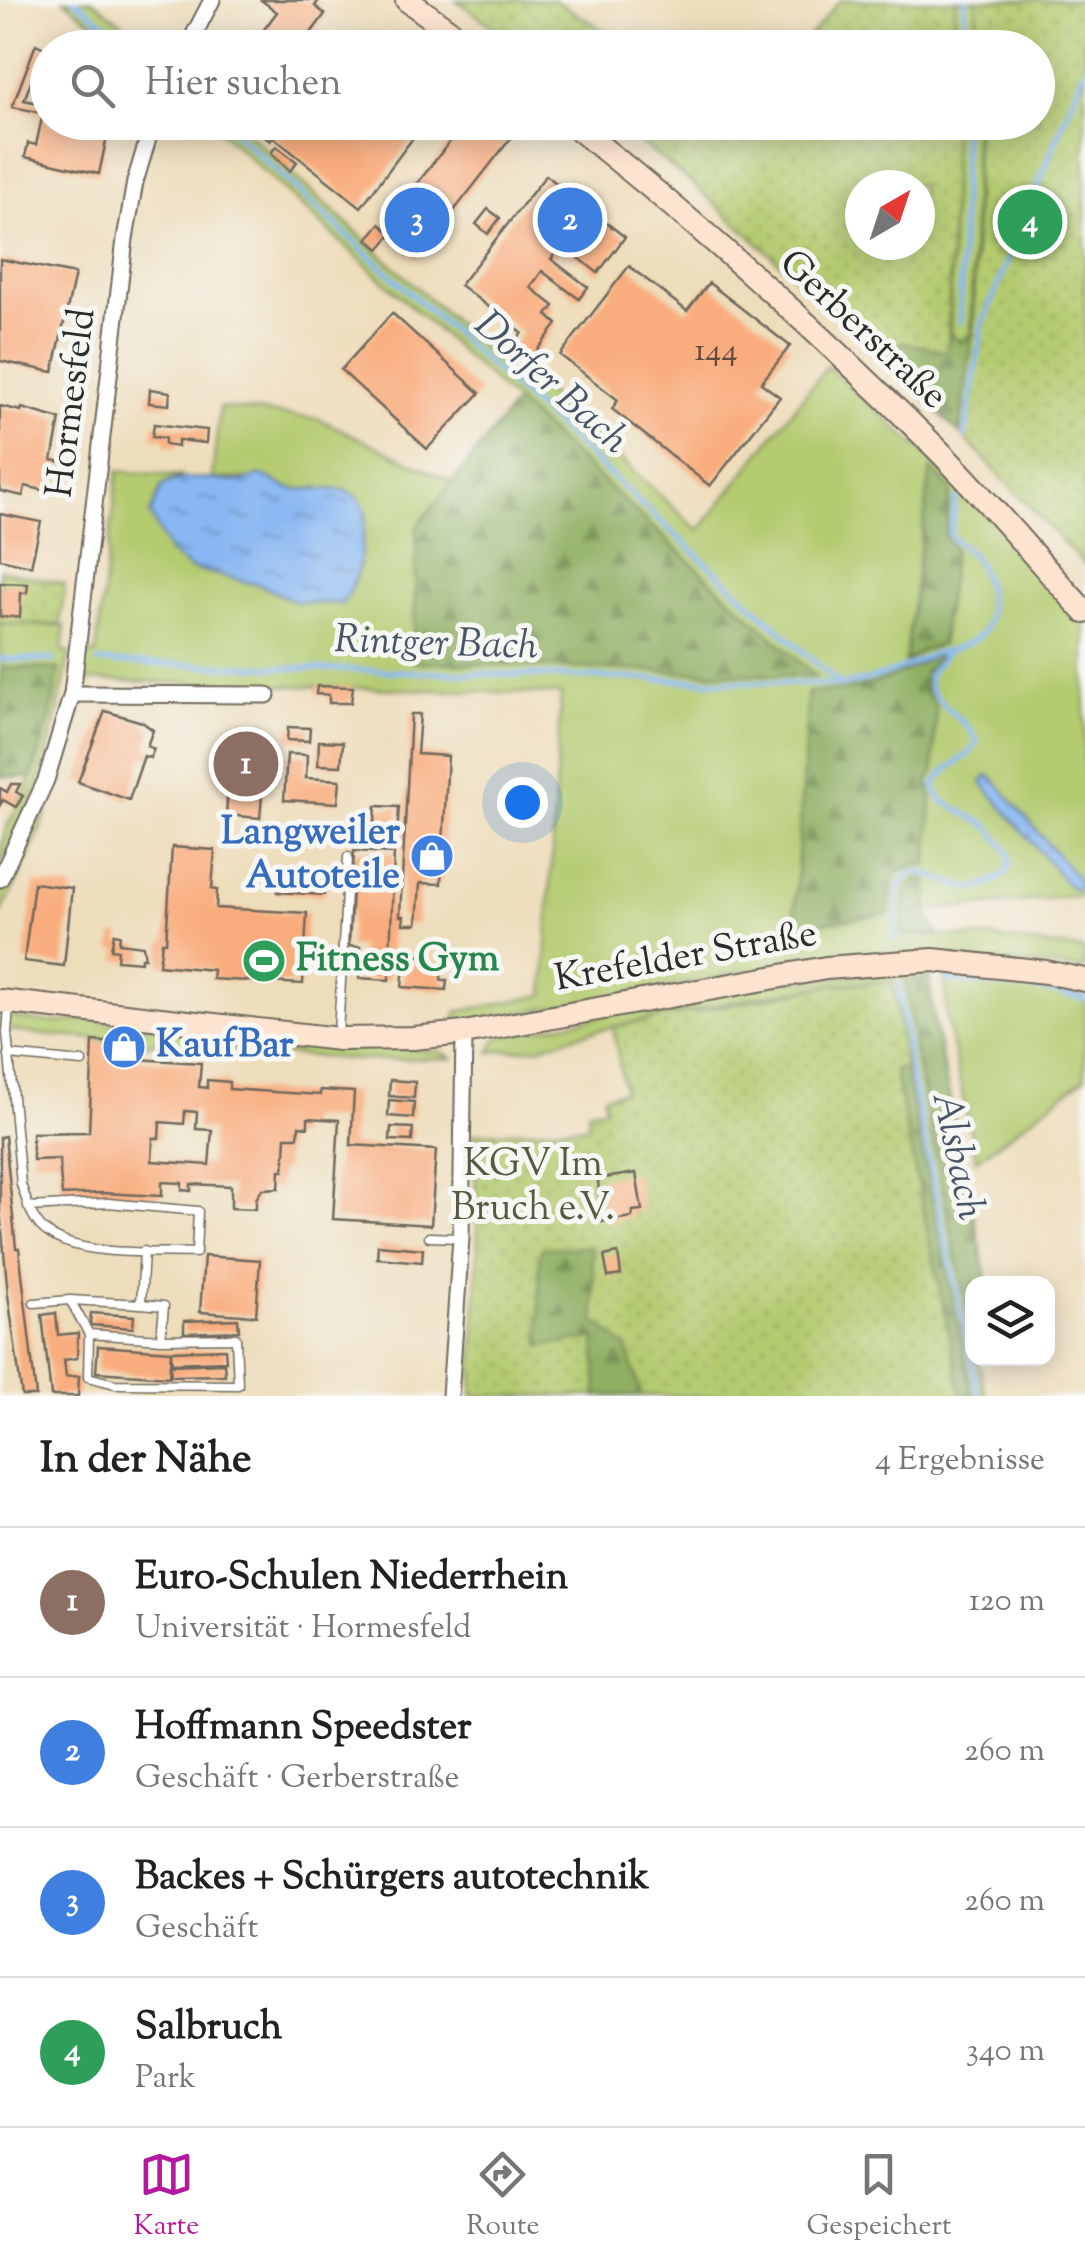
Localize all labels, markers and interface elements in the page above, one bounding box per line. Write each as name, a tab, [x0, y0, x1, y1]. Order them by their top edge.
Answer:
search box	[30, 30, 1055, 140]
icon: search	[65, 58, 120, 113]
text: Hier suchen	[145, 58, 342, 112]
north arrow	[845, 170, 935, 260]
pin: 3	[384, 182, 450, 258]
pin: 2	[538, 182, 602, 258]
pin: 4	[998, 184, 1062, 260]
street label: Gerberstraße	[766, 239, 958, 423]
water label: Dorfer Bach	[460, 299, 640, 469]
street label: Hormesfeld	[35, 305, 111, 501]
house number: 144	[694, 329, 738, 375]
water label: Rintger Bach	[333, 613, 539, 677]
pin: 1	[214, 726, 278, 802]
your location	[497, 777, 548, 828]
place label: Langweiler Autoteile	[221, 807, 401, 905]
shop icon: Langweiler Autoteile	[409, 833, 455, 879]
street label: Krefelder Straße	[551, 908, 821, 1008]
place label: Fitness Gym	[296, 934, 500, 988]
sports icon: Fitness Gym	[241, 938, 287, 984]
place label: KaufBar	[156, 1020, 294, 1074]
shop icon: KaufBar	[101, 1024, 147, 1070]
water label: Alsbach	[915, 1087, 997, 1226]
park label: KGV Im Bruch e.V.	[451, 1139, 615, 1237]
map controls	[965, 1276, 1055, 1366]
button: layers	[965, 1276, 1055, 1366]
text: In der Nähe	[40, 1431, 252, 1491]
text: 4 Ergebnisse	[875, 1438, 1045, 1484]
text: Euro-Schulen Niederrhein	[135, 1552, 568, 1606]
text: 1	[67, 1579, 78, 1625]
text: 120 m	[969, 1579, 1045, 1625]
text: Universität · Hormesfeld	[135, 1606, 471, 1652]
text: Hoffmann Speedster	[135, 1702, 471, 1756]
text: 2	[65, 1729, 80, 1775]
text: 260 m	[964, 1729, 1045, 1775]
text: Geschäft · Gerberstraße	[135, 1756, 459, 1802]
text: Backes + Schürgers autotechnik	[135, 1852, 649, 1906]
text: 3	[66, 1879, 79, 1925]
text: 260 m	[964, 1879, 1045, 1925]
text: Geschäft	[135, 1906, 259, 1952]
text: Salbruch	[135, 2002, 282, 2056]
text: 4	[64, 2029, 81, 2075]
text: 340 m	[966, 2029, 1045, 2075]
text: Park	[135, 2056, 196, 2102]
tab: Karte	[133, 2147, 199, 2247]
tab: Route	[466, 2147, 540, 2247]
tab: Gespeichert	[806, 2147, 952, 2247]

